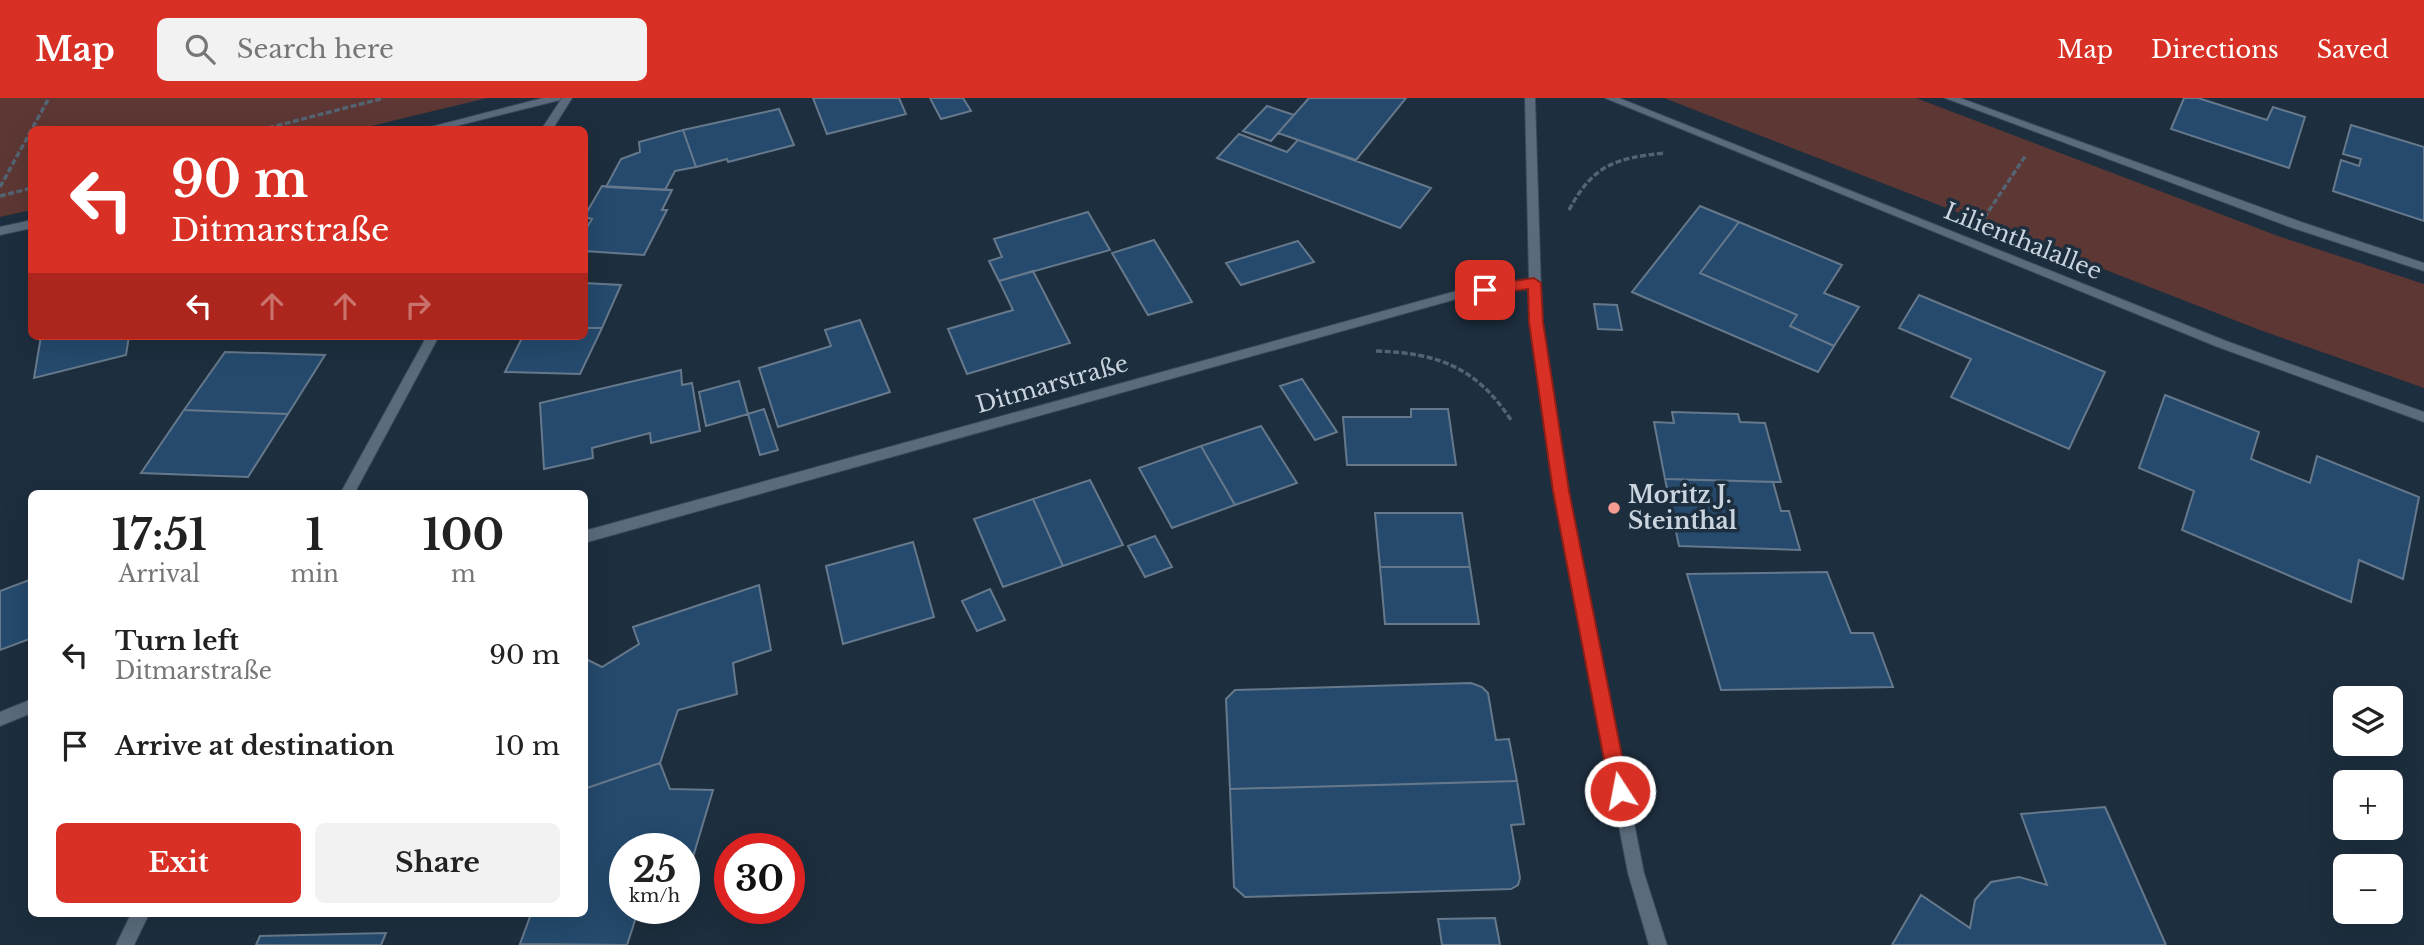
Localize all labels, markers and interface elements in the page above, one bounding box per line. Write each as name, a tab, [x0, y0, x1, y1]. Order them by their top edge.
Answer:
search box	[157, 18, 647, 81]
text: Map	[35, 29, 115, 70]
icon: search	[181, 30, 219, 68]
text: Search here	[237, 33, 394, 65]
text: Map	[2057, 35, 2113, 64]
text: Directions	[2151, 35, 2279, 64]
text: Saved	[2317, 35, 2389, 64]
text: 90 m	[171, 149, 308, 210]
icon: left	[56, 154, 147, 245]
street label: Lilienthalallee	[1940, 197, 2106, 285]
text: Ditmarstraße	[171, 210, 389, 250]
pin	[1455, 260, 1515, 320]
icon: arrive	[1466, 271, 1504, 309]
icon: left	[180, 287, 218, 325]
icon: ahead	[253, 287, 291, 325]
icon: ahead	[326, 287, 364, 325]
icon: right	[399, 287, 437, 325]
street label: Ditmarstraße	[973, 349, 1131, 419]
place label: Moritz J. Steinthal	[1628, 481, 1737, 535]
marker: Moritz J. Steinthal	[1606, 500, 1622, 516]
text: 17:51	[112, 509, 207, 561]
text: 1	[306, 509, 324, 561]
text: 100	[423, 509, 504, 561]
text: Arrival	[119, 560, 200, 588]
text: min	[291, 560, 339, 588]
text: m	[451, 560, 476, 588]
text: Turn left	[115, 625, 239, 657]
icon: left	[56, 636, 94, 674]
text: 90 m	[489, 639, 560, 671]
text: Ditmarstraße	[115, 657, 272, 685]
map controls	[2333, 686, 2403, 924]
button: layers	[2333, 686, 2403, 756]
icon: arrive	[56, 727, 94, 765]
text: Arrive at destination	[115, 730, 395, 762]
text: 10 m	[494, 730, 560, 762]
position arrow	[1583, 754, 1657, 828]
button: +	[2333, 770, 2403, 840]
button: Exit	[56, 823, 301, 903]
button: Share	[315, 823, 560, 903]
speed limit sign: 30	[714, 833, 805, 924]
text: 25	[633, 848, 676, 891]
button: −	[2333, 854, 2403, 924]
text: km/h	[629, 885, 680, 907]

